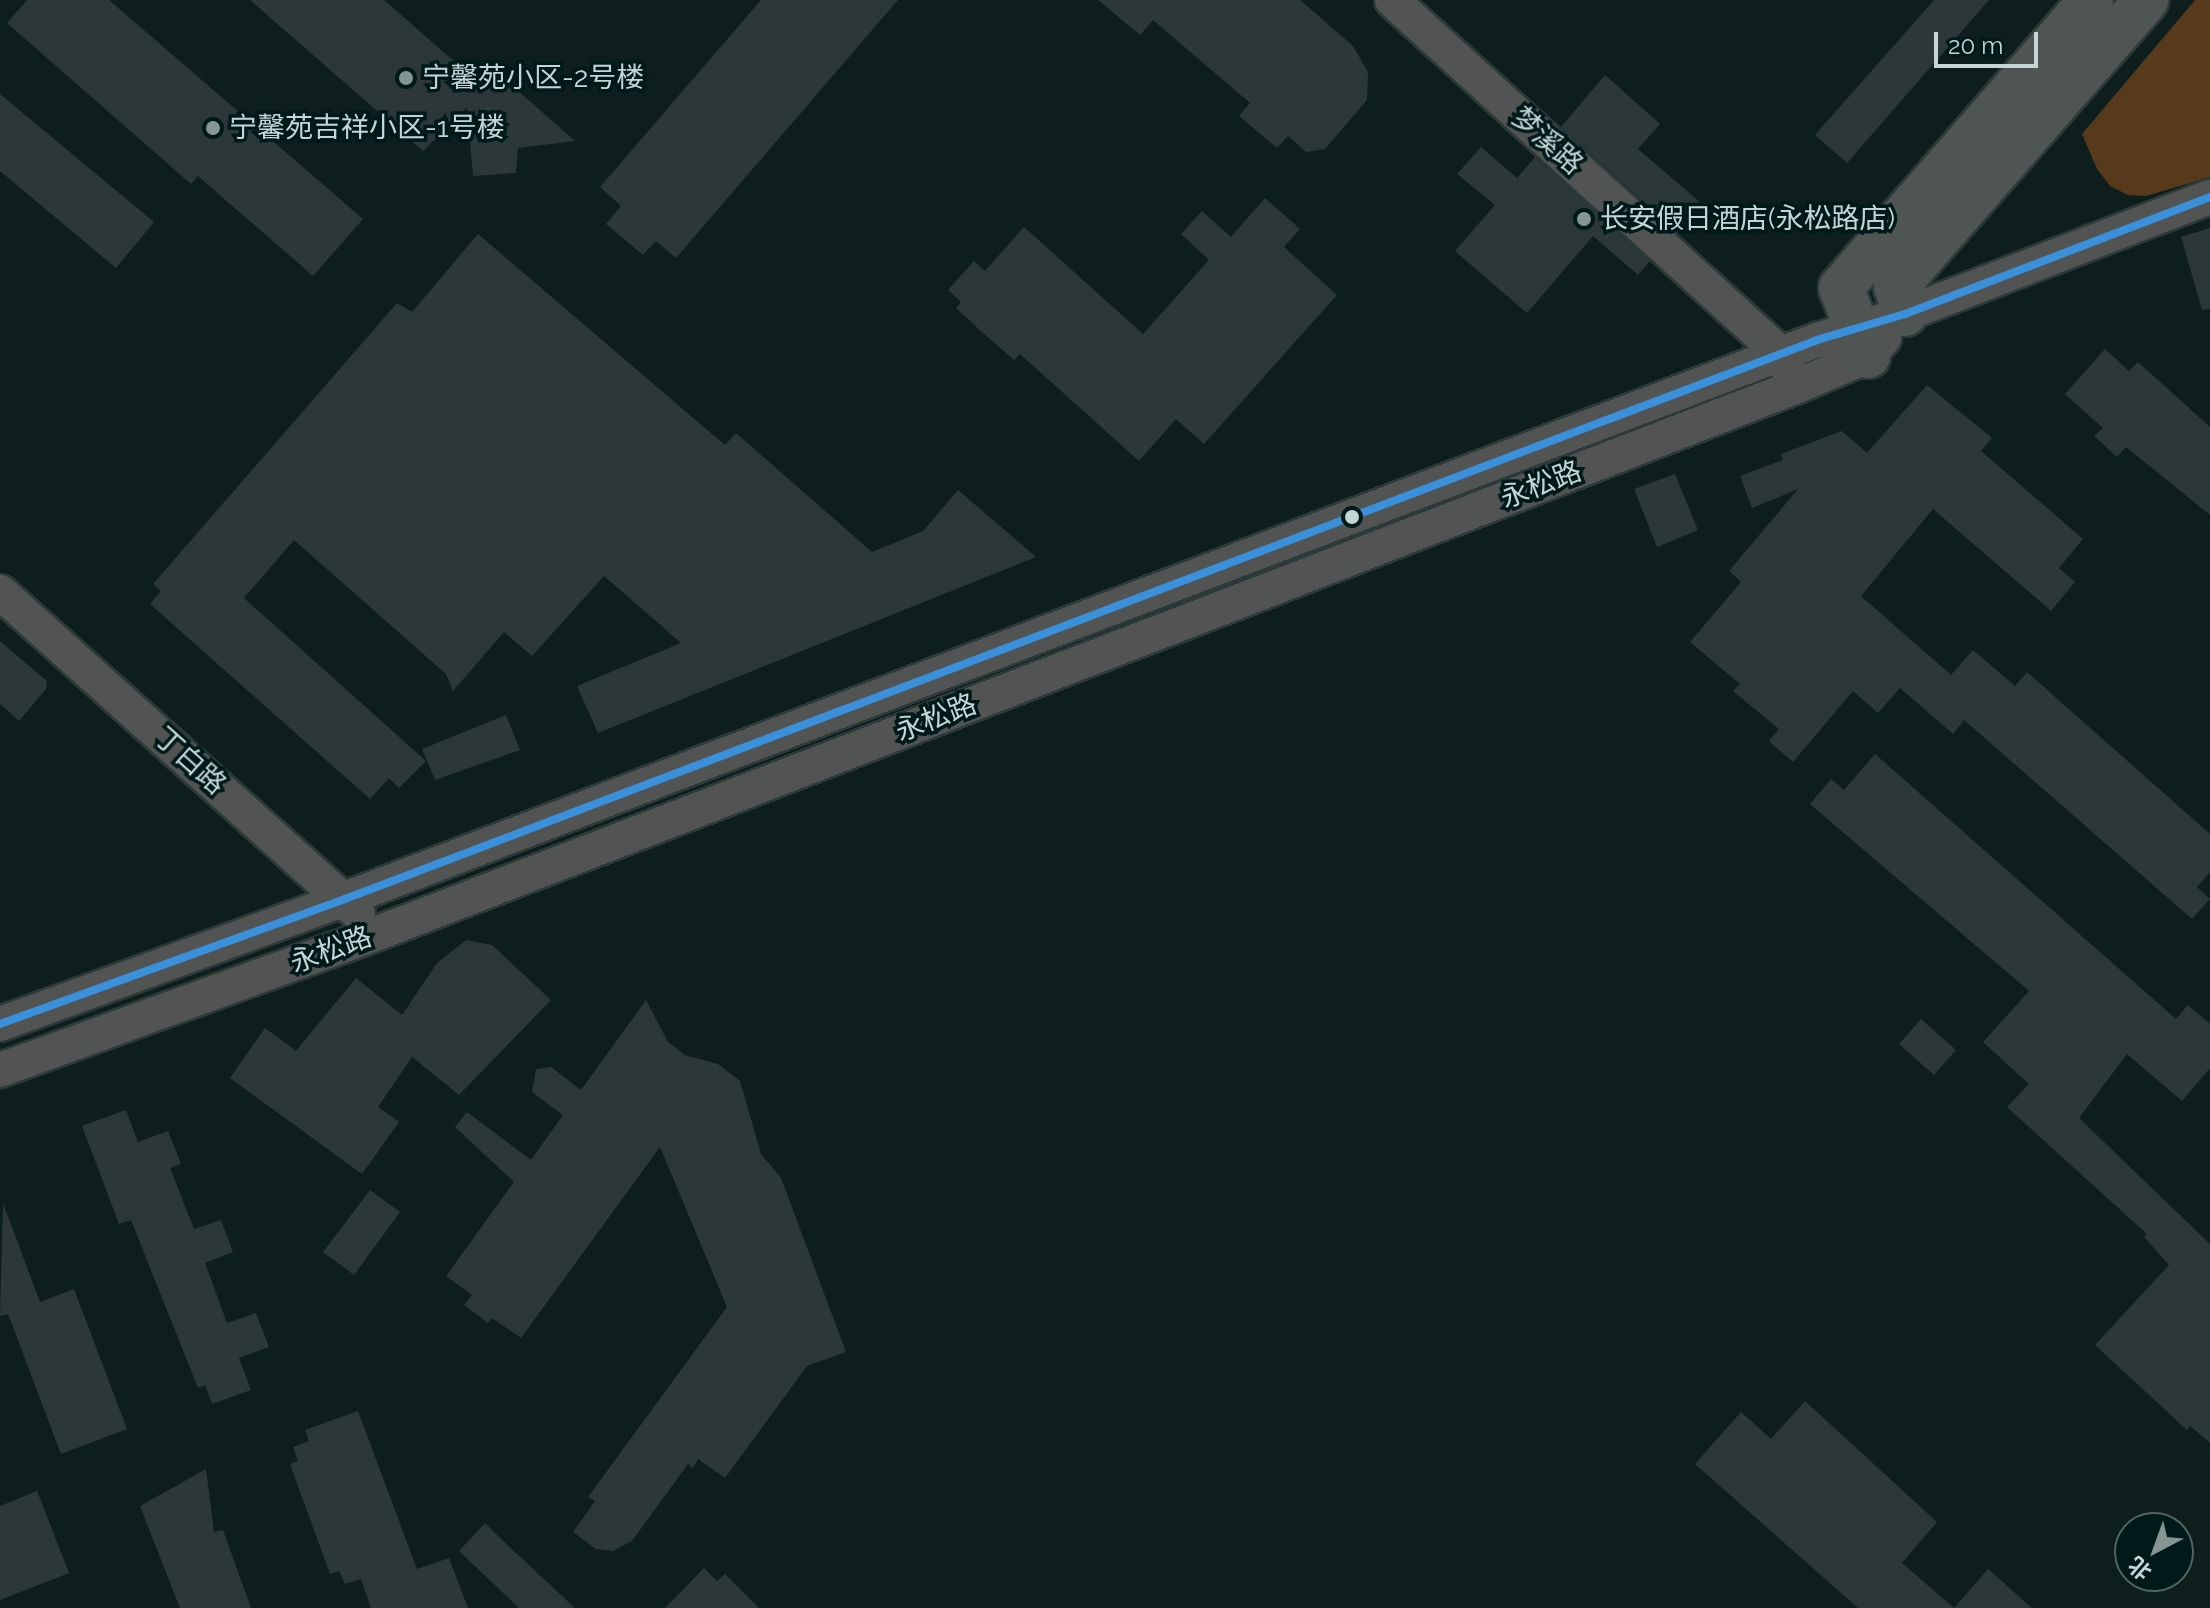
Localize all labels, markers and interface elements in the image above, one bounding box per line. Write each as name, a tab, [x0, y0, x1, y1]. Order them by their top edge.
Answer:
scale bar	[1938, 16, 2042, 66]
text: 20 m	[1948, 31, 2003, 60]
place label: 宁馨苑小区-2号楼	[422, 61, 644, 95]
marker: 宁馨苑小区-2号楼	[397, 69, 415, 87]
street label: 梦溪路	[1505, 100, 1589, 182]
place label: 宁馨苑吉祥小区-1号楼	[229, 111, 505, 145]
marker: 宁馨苑吉祥小区-1号楼	[204, 119, 222, 137]
place label: 长安假日酒店(永松路店)	[1600, 202, 1895, 236]
marker: 长安假日酒店(永松路店)	[1575, 210, 1593, 228]
street label: 永松路	[1496, 454, 1586, 516]
unlabelled marker	[1344, 509, 1360, 525]
street label: 永松路	[891, 687, 981, 749]
street label: 丁白路	[148, 720, 232, 802]
street label: 永松路	[286, 920, 376, 980]
north arrow	[2114, 1512, 2194, 1592]
text: 北	[2123, 1552, 2156, 1586]

